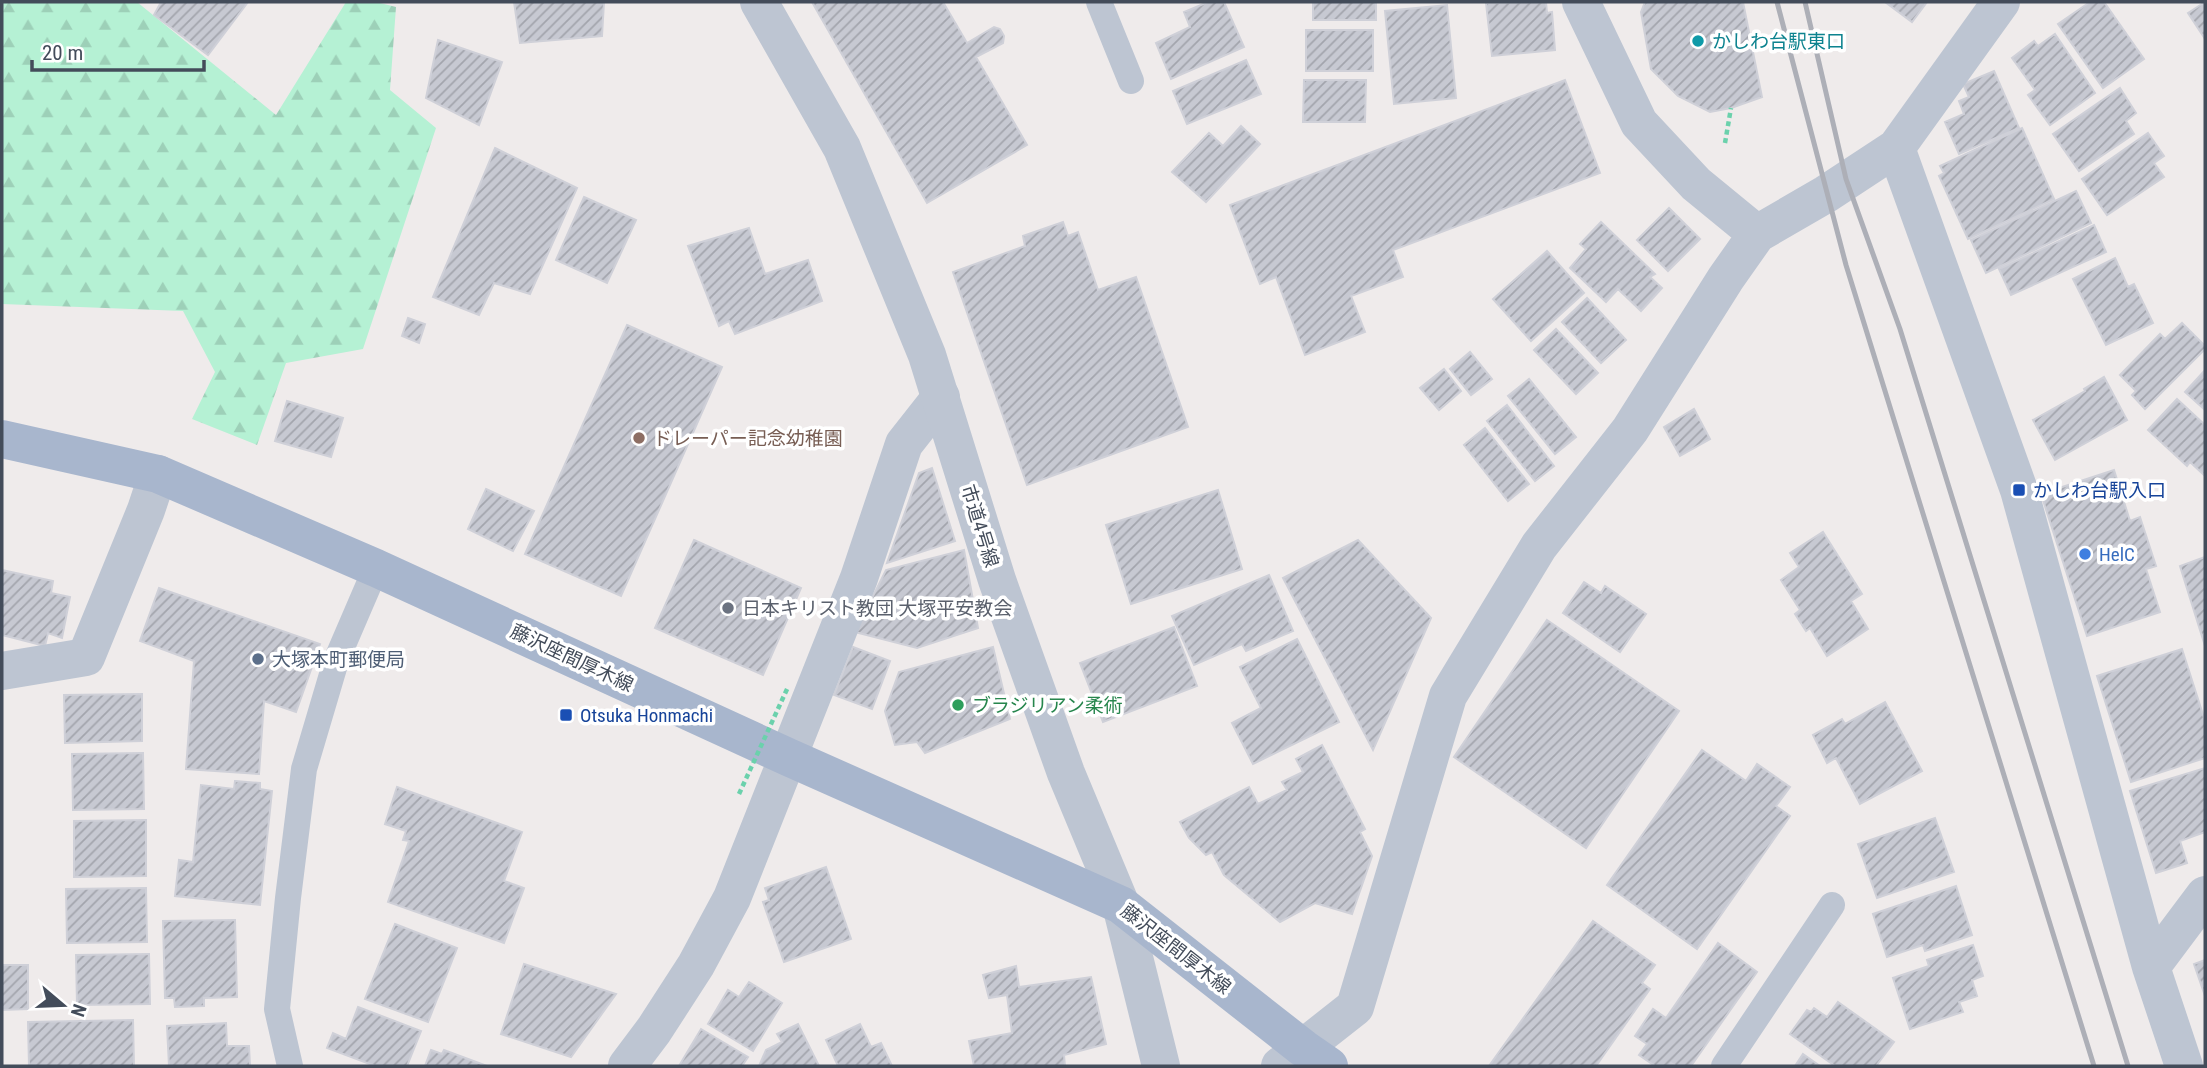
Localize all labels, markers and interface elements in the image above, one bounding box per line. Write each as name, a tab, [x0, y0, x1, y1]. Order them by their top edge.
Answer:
scale bar	[32, 28, 203, 72]
place label: かしわ台駅東口	[1712, 30, 1845, 53]
marker: かしわ台駅東口	[1690, 33, 1706, 49]
text: 20 m	[42, 41, 83, 65]
place label: ドレーパー記念幼稚園	[653, 427, 843, 450]
marker: ドレーパー記念幼稚園	[631, 430, 647, 446]
place label: かしわ台駅入口	[2033, 479, 2166, 502]
street label: 市道4号線	[957, 482, 1003, 570]
marker: かしわ台駅入口	[2011, 482, 2027, 498]
place label: HelC	[2099, 543, 2135, 566]
marker: HelC	[2077, 546, 2093, 562]
place label: 日本キリスト教団 大塚平安教会	[742, 597, 1012, 620]
marker: 日本キリスト教団 大塚平安教会	[720, 600, 736, 616]
street label: 藤沢座間厚木線	[507, 619, 637, 697]
place label: 大塚本町郵便局	[272, 648, 405, 671]
marker: 大塚本町郵便局	[250, 651, 266, 667]
place label: ブラジリアン柔術	[972, 694, 1123, 717]
marker: ブラジリアン柔術	[950, 697, 966, 713]
place label: Otsuka Honmachi	[580, 704, 713, 727]
marker: Otsuka Honmachi	[558, 707, 574, 723]
street label: 藤沢座間厚木線	[1117, 899, 1235, 999]
north arrow	[28, 970, 98, 1040]
text: N	[66, 1001, 91, 1020]

